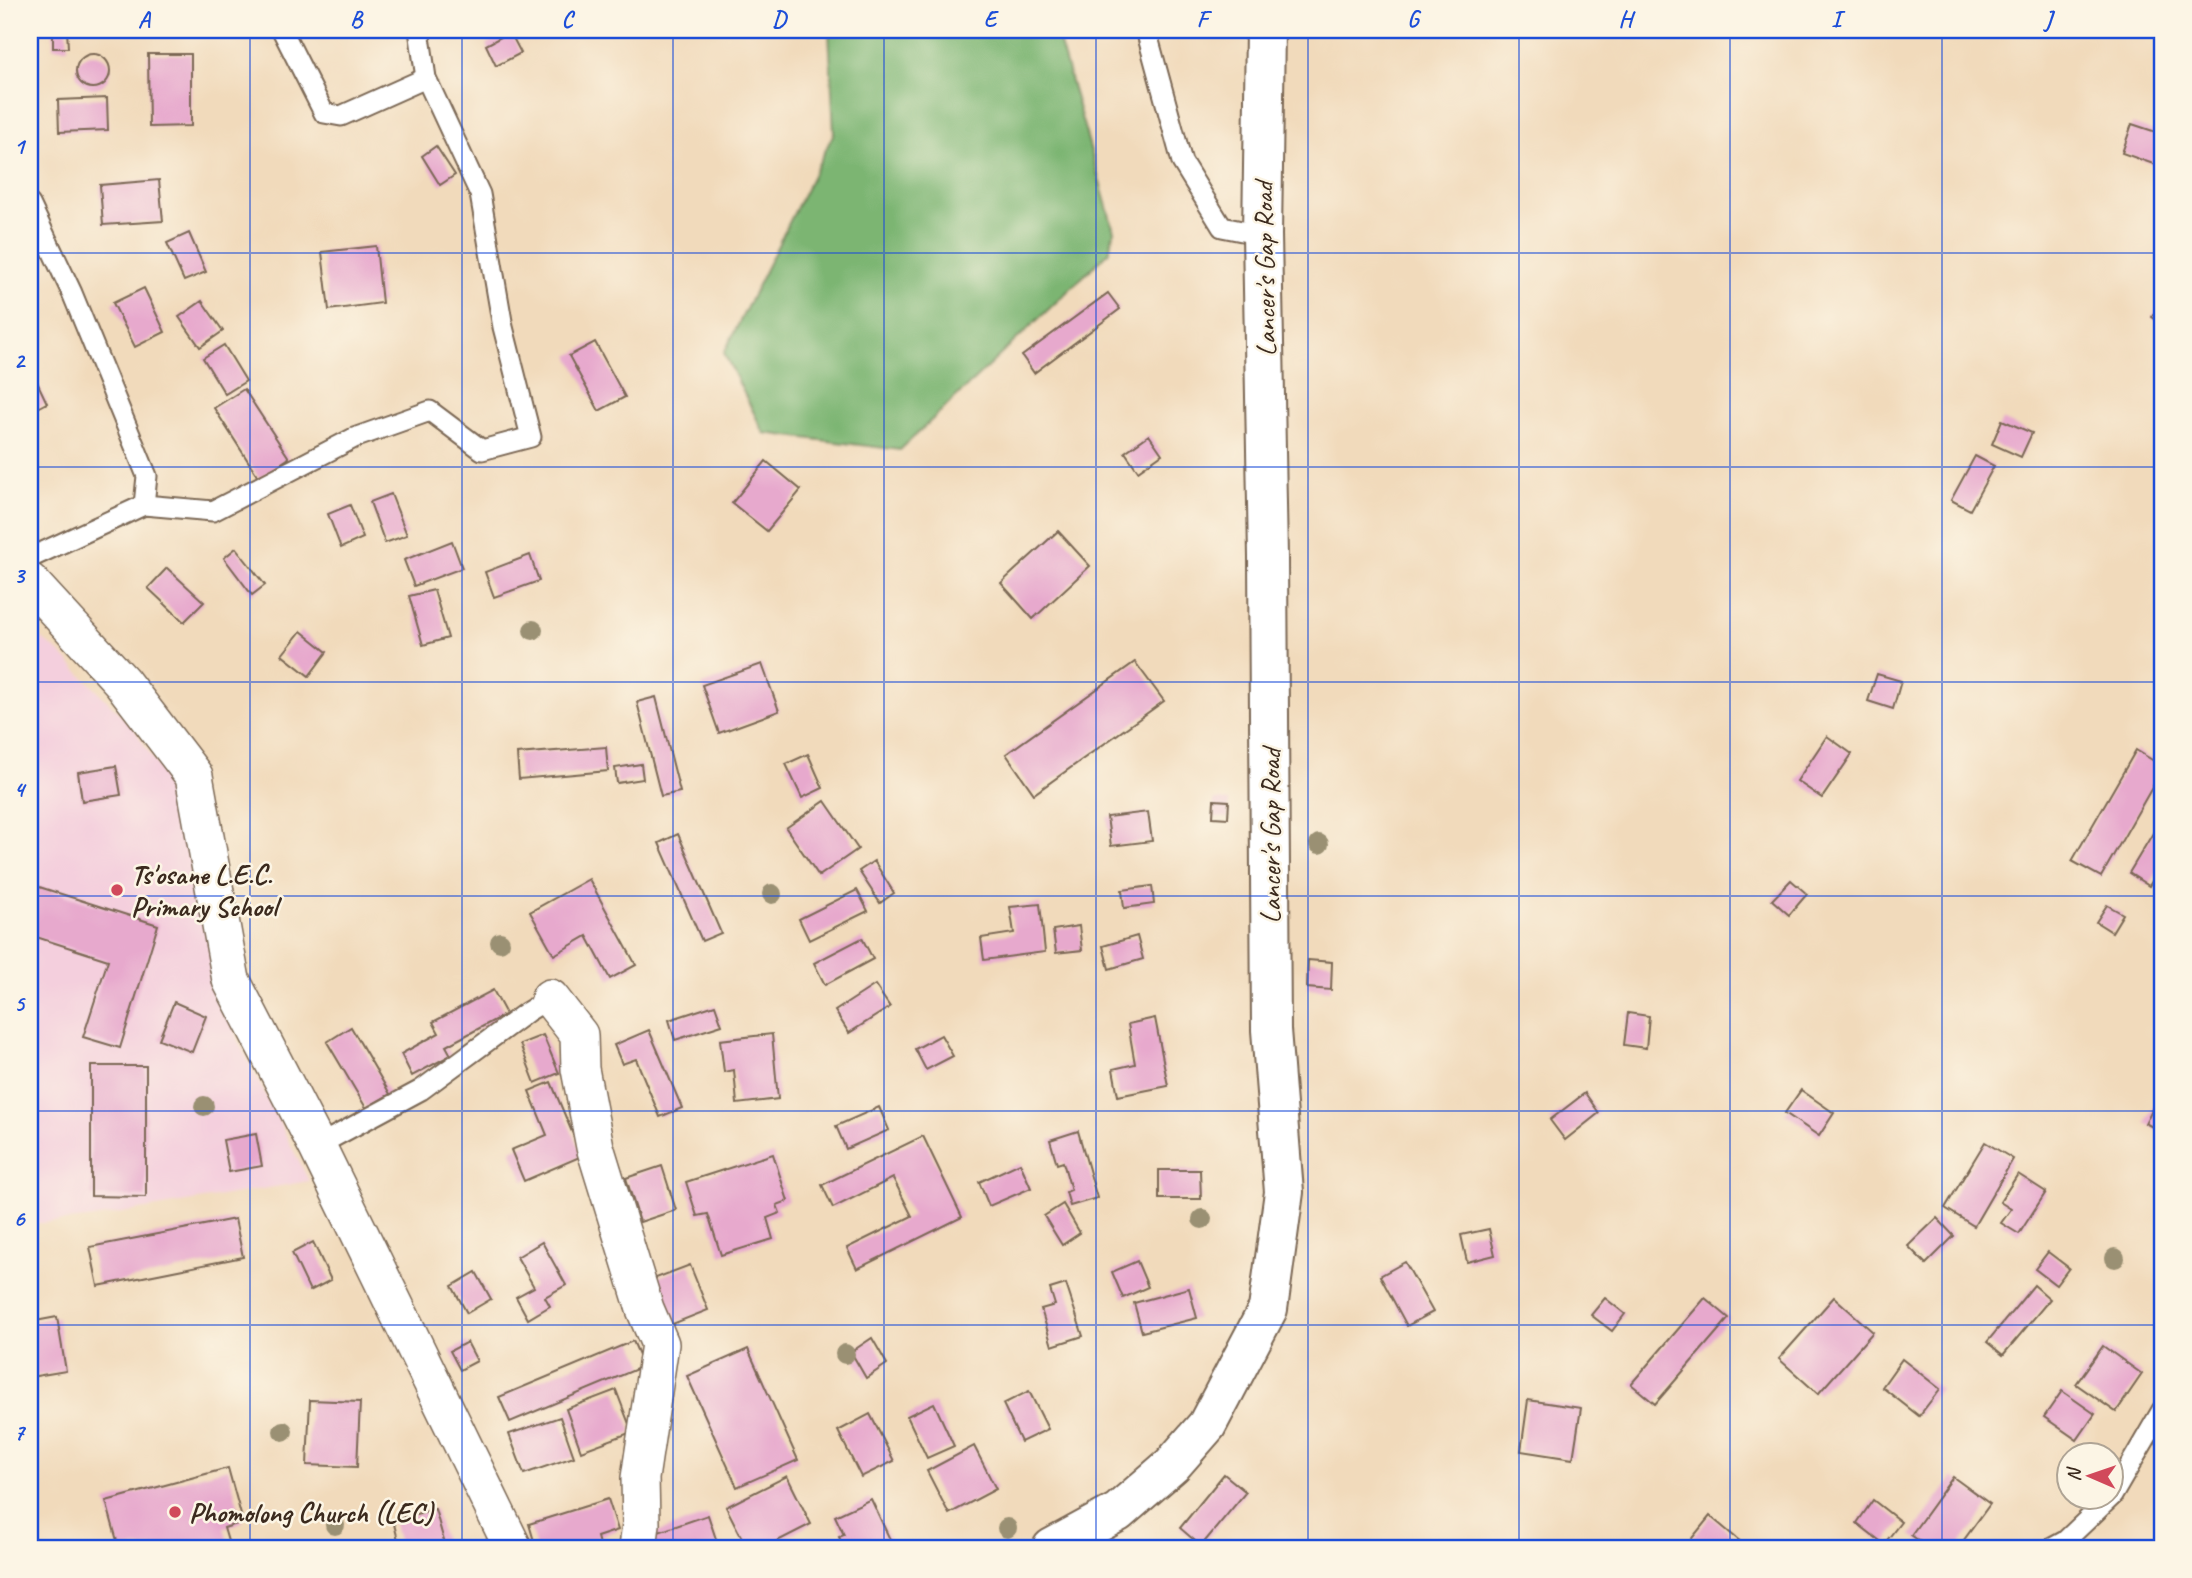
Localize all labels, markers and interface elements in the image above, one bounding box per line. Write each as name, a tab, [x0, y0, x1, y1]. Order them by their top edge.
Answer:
text: A	[138, 5, 152, 34]
text: B	[350, 5, 364, 34]
text: C	[562, 5, 576, 34]
text: D	[772, 5, 788, 34]
text: E	[984, 5, 1000, 34]
text: F	[1197, 5, 1213, 34]
text: G	[1407, 5, 1422, 34]
text: H	[1618, 5, 1636, 34]
text: I	[1831, 5, 1846, 34]
text: J	[2042, 5, 2055, 34]
text: 1	[14, 132, 27, 161]
street label: Lancer's Gap Road	[1245, 177, 1284, 357]
text: 2	[14, 346, 27, 375]
text: 3	[14, 561, 27, 590]
street label: Lancer's Gap Road	[1253, 745, 1288, 923]
text: 4	[14, 775, 27, 804]
place label: Ts'osane L.E.C. Primary School	[131, 857, 283, 924]
marker: Ts'osane L.E.C. Primary School	[109, 882, 125, 898]
text: 5	[14, 989, 26, 1018]
text: 6	[14, 1204, 27, 1233]
text: 7	[14, 1418, 27, 1447]
north arrow	[2056, 1442, 2126, 1512]
text: N	[2062, 1466, 2086, 1482]
place label: Phomolong Church (LEC)	[189, 1495, 435, 1530]
marker: Phomolong Church (LEC)	[167, 1504, 183, 1520]

